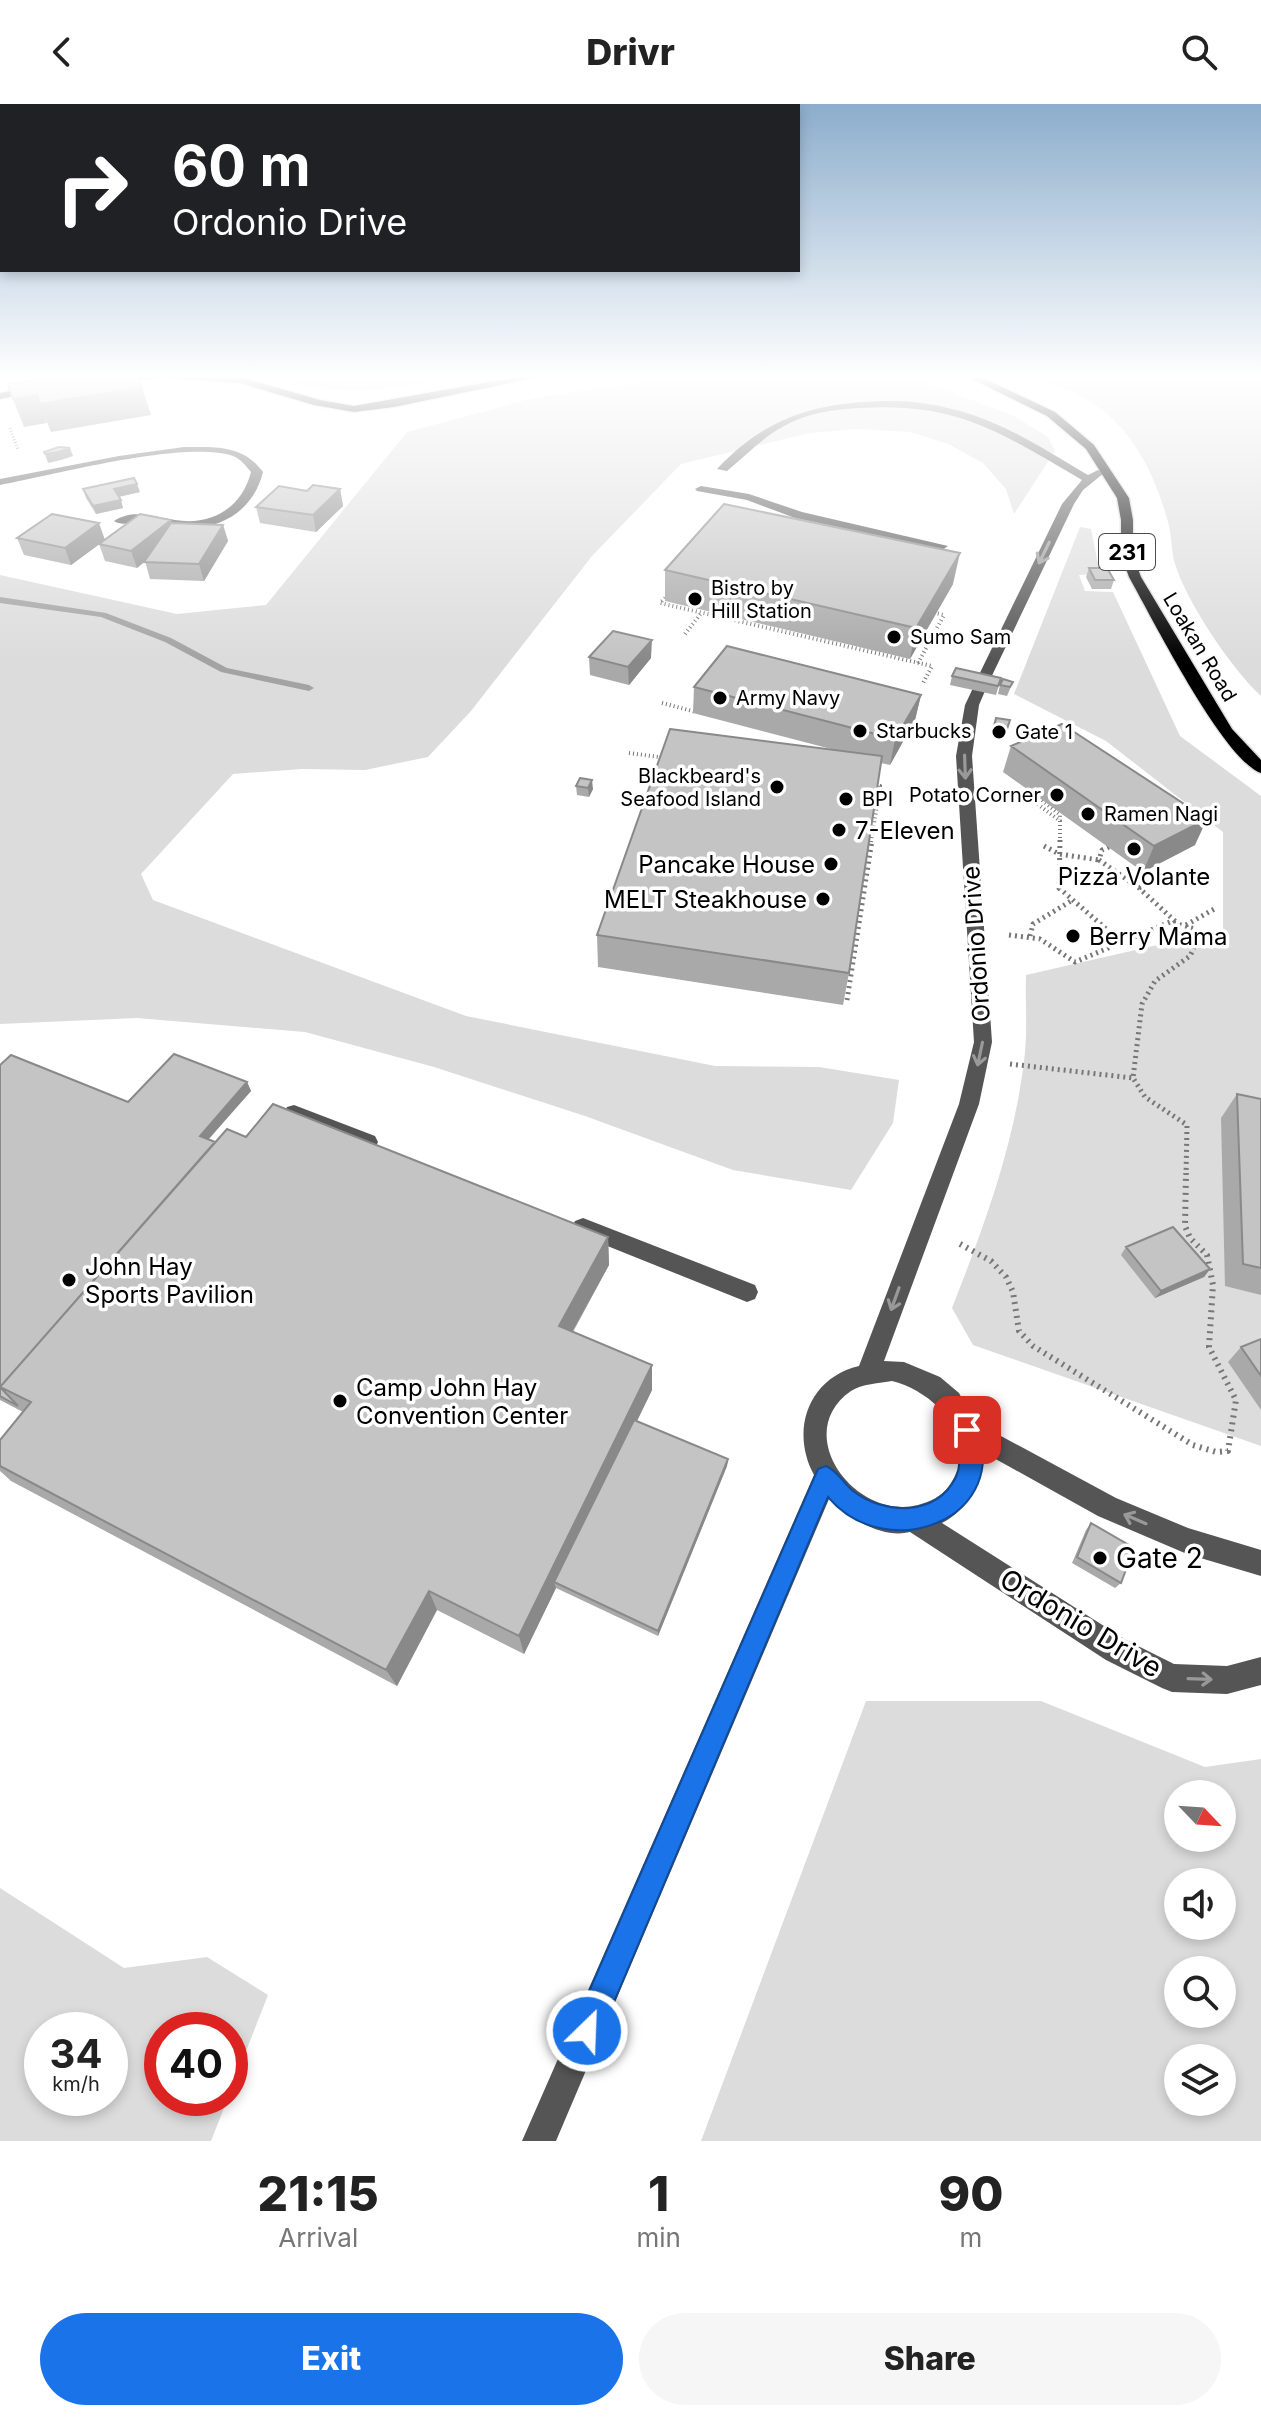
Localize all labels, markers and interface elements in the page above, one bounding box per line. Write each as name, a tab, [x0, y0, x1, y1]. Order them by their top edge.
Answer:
icon: back	[40, 30, 84, 74]
text: Drivr	[586, 30, 675, 74]
icon: search	[1177, 30, 1221, 74]
text: 60 m	[172, 132, 311, 200]
icon: right	[40, 136, 144, 240]
text: Ordonio Drive	[172, 200, 407, 244]
road number: 231	[1099, 534, 1155, 570]
one-way arrow	[1036, 541, 1051, 565]
place label: Bistro by Hill Station	[711, 576, 812, 623]
street label: Loakan Road	[1158, 588, 1242, 706]
marker: Bistro by Hill Station	[686, 590, 704, 608]
place label: Sumo Sam	[910, 625, 1011, 649]
marker: Sumo Sam	[885, 628, 903, 646]
place label: Army Navy	[736, 686, 840, 710]
marker: Army Navy	[711, 689, 729, 707]
place label: Starbucks	[876, 719, 972, 743]
place label: Gate 1	[1015, 720, 1073, 744]
marker: Starbucks	[851, 722, 869, 740]
marker: Gate 1	[990, 723, 1008, 741]
one-way arrow	[958, 753, 973, 780]
place label: Blackbeard's Seafood Island	[620, 764, 761, 811]
marker: Blackbeard's Seafood Island	[768, 778, 786, 796]
place label: Potato Corner	[909, 783, 1041, 807]
marker: Potato Corner	[1048, 786, 1066, 804]
place label: BPI	[862, 787, 893, 811]
marker: BPI	[837, 790, 855, 808]
place label: Ramen Nagi	[1104, 802, 1218, 826]
marker: Ramen Nagi	[1079, 805, 1097, 823]
place label: 7-Eleven	[855, 816, 955, 845]
marker: 7-Eleven	[830, 821, 848, 839]
marker: Pizza Volante	[1125, 840, 1143, 858]
place label: Pancake House	[638, 850, 815, 879]
marker: Pancake House	[822, 855, 840, 873]
place label: Pizza Volante	[1058, 862, 1210, 891]
street label: Ordonio Drive	[956, 865, 996, 1023]
place label: MELT Steakhouse	[604, 885, 807, 914]
marker: MELT Steakhouse	[814, 890, 832, 908]
place label: Berry Mama	[1089, 922, 1227, 951]
marker: Berry Mama	[1064, 927, 1082, 945]
one-way arrow	[972, 1041, 987, 1066]
place label: John Hay Sports Pavilion	[85, 1252, 254, 1309]
marker: John Hay Sports Pavilion	[60, 1271, 78, 1289]
one-way arrow	[887, 1286, 901, 1311]
place label: Camp John Hay Convention Center	[356, 1373, 568, 1430]
marker: Camp John Hay Convention Center	[331, 1392, 349, 1410]
pin	[933, 1396, 1001, 1464]
icon: arrive	[945, 1408, 989, 1452]
one-way arrow	[1123, 1510, 1148, 1525]
place label: Gate 2	[1116, 1541, 1203, 1575]
marker: Gate 2	[1091, 1549, 1109, 1567]
street label: Ordonio Drive	[994, 1561, 1168, 1685]
one-way arrow	[1186, 1671, 1213, 1686]
north arrow	[1164, 1780, 1236, 1852]
map controls	[1164, 1780, 1236, 2116]
button: sound	[1164, 1868, 1236, 1940]
button: search	[1164, 1956, 1236, 2028]
position arrow	[545, 1989, 629, 2073]
speed limit sign: 40	[144, 2012, 248, 2116]
text: 34	[50, 2029, 102, 2078]
button: layers	[1164, 2044, 1236, 2116]
text: km/h	[52, 2072, 100, 2096]
text: 21:15	[258, 2164, 379, 2223]
text: 1	[648, 2164, 669, 2223]
text: 90	[938, 2164, 1003, 2223]
text: Arrival	[278, 2222, 358, 2253]
text: min	[636, 2222, 681, 2253]
text: m	[960, 2222, 982, 2253]
button: Exit	[40, 2313, 623, 2405]
button: Share	[639, 2313, 1221, 2405]

